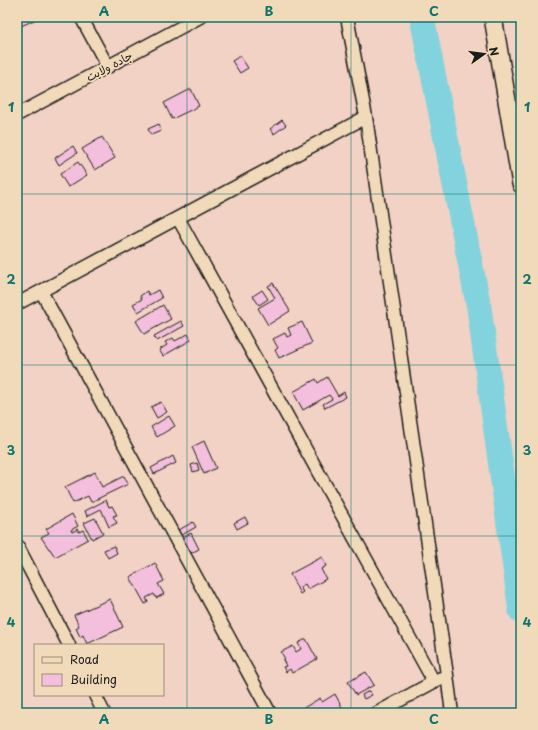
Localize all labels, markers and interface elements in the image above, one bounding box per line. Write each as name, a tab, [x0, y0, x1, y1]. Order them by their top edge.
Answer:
text: A	[99, 1, 109, 20]
text: B	[265, 1, 274, 20]
text: C	[429, 1, 439, 20]
north arrow	[464, 34, 504, 74]
text: N	[485, 45, 504, 58]
street label: جاده ولایت	[83, 47, 135, 85]
text: 1	[8, 97, 14, 116]
text: 1	[524, 97, 530, 116]
text: 2	[6, 269, 16, 288]
text: 2	[522, 269, 532, 288]
text: 3	[7, 440, 16, 459]
text: 3	[523, 440, 532, 459]
text: 4	[7, 612, 16, 631]
text: 4	[523, 612, 532, 631]
legend	[34, 644, 164, 696]
text: Road	[70, 650, 99, 668]
text: Building	[70, 670, 117, 688]
text: A	[99, 709, 109, 728]
text: B	[265, 709, 274, 728]
text: C	[429, 709, 439, 728]

